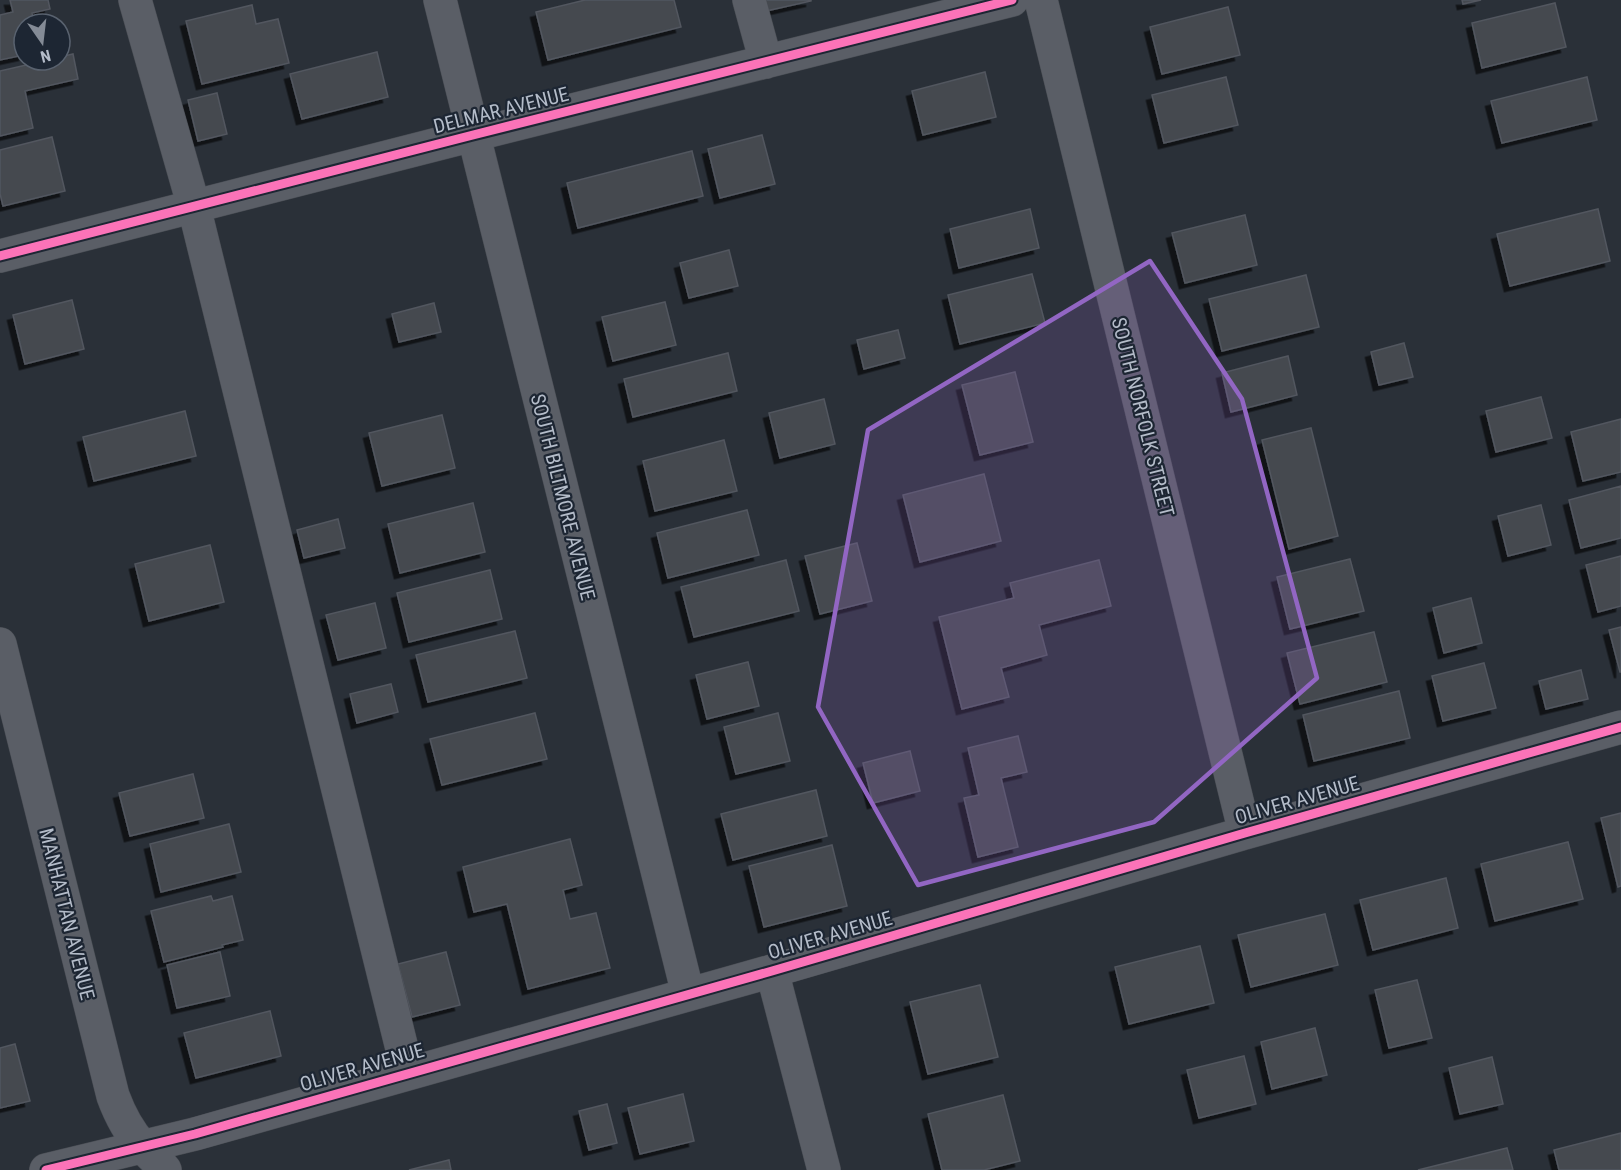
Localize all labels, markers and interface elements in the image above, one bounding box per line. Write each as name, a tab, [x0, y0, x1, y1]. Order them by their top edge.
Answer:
north arrow	[12, 12, 72, 72]
text: N	[38, 46, 53, 66]
street label: DELMAR AVENUE	[431, 82, 571, 138]
street label: SOUTH NORFOLK STREET	[1107, 315, 1179, 519]
street label: SOUTH BILTMORE AVENUE	[526, 391, 600, 603]
street label: OLIVER AVENUE	[1232, 771, 1362, 829]
street label: MANHATTAN AVENUE	[34, 826, 100, 1002]
street label: OLIVER AVENUE	[765, 906, 895, 964]
street label: OLIVER AVENUE	[297, 1038, 427, 1096]

